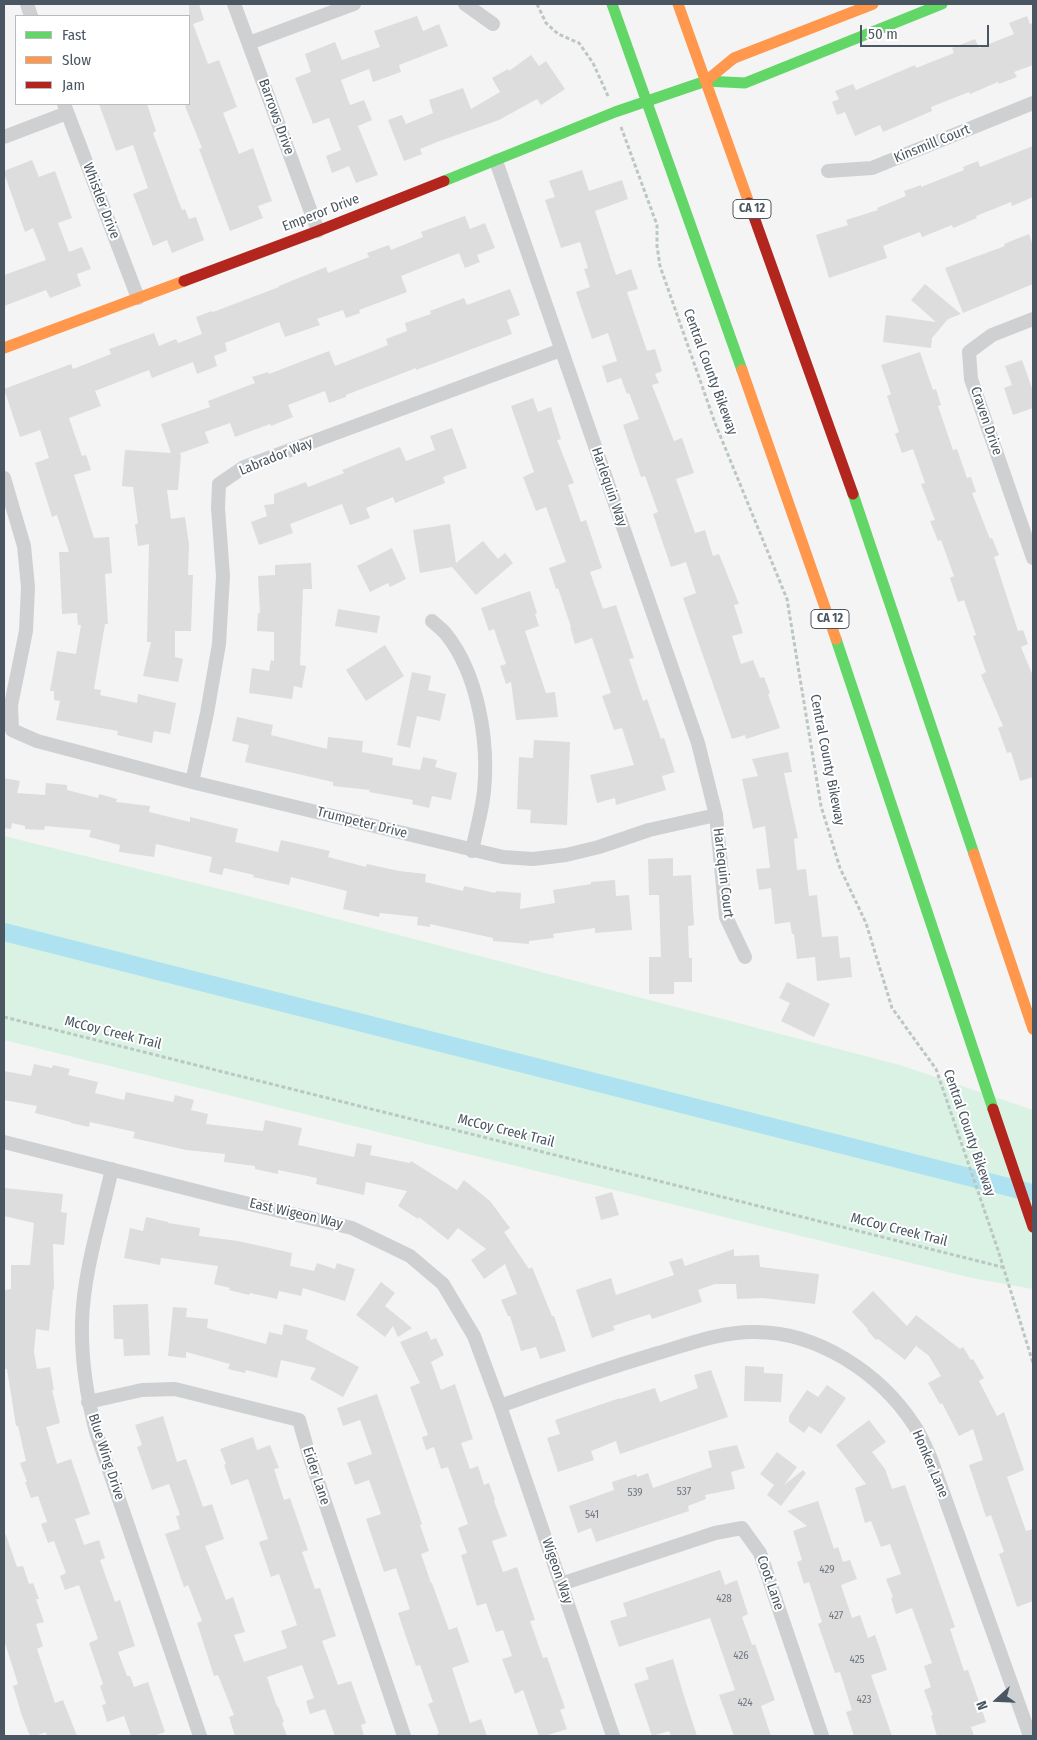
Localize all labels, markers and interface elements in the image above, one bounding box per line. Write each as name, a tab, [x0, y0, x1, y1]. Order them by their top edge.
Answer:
legend	[15, 15, 190, 105]
scale bar	[862, 15, 991, 47]
text: 50 m	[868, 25, 898, 43]
text: Fast	[62, 26, 86, 44]
text: Slow	[62, 51, 91, 69]
text: Jam	[62, 76, 85, 94]
street label: Barrows Drive	[255, 77, 297, 157]
street label: Kinsmill Court	[892, 121, 972, 167]
street label: Whistler Drive	[79, 161, 123, 241]
street label: Emperor Drive	[280, 191, 362, 235]
road number: CA 12	[733, 200, 771, 218]
street label: Central County Bikeway	[679, 307, 741, 437]
street label: Craven Drive	[966, 385, 1006, 457]
street label: Labrador Way	[237, 435, 315, 479]
street label: Harlequin Way	[588, 445, 630, 529]
road number: CA 12	[811, 610, 849, 628]
street label: Central County Bikeway	[806, 693, 848, 827]
street label: Trumpeter Drive	[315, 804, 409, 842]
street label: Harlequin Court	[709, 827, 737, 919]
street label: McCoy Creek Trail	[63, 1013, 163, 1053]
street label: Central County Bikeway	[939, 1067, 999, 1199]
street label: McCoy Creek Trail	[456, 1111, 556, 1151]
street label: East Wigeon Way	[248, 1195, 344, 1233]
street label: McCoy Creek Trail	[849, 1210, 949, 1250]
street label: Blue Wing Drive	[84, 1412, 128, 1502]
street label: Honker Lane	[908, 1428, 952, 1500]
street label: Eider Lane	[299, 1445, 333, 1507]
house number: 537	[677, 1485, 691, 1499]
house number: 539	[627, 1486, 643, 1500]
house number: 541	[585, 1508, 599, 1522]
street label: Wigeon Way	[538, 1536, 576, 1606]
street label: Coot Lane	[753, 1553, 787, 1613]
house number: 429	[819, 1563, 835, 1577]
house number: 428	[716, 1592, 732, 1606]
house number: 427	[829, 1609, 843, 1623]
house number: 426	[733, 1649, 749, 1663]
house number: 425	[849, 1653, 865, 1667]
north arrow	[972, 1675, 1022, 1725]
house number: 423	[857, 1693, 871, 1707]
house number: 424	[737, 1696, 753, 1710]
text: N	[973, 1698, 992, 1712]

